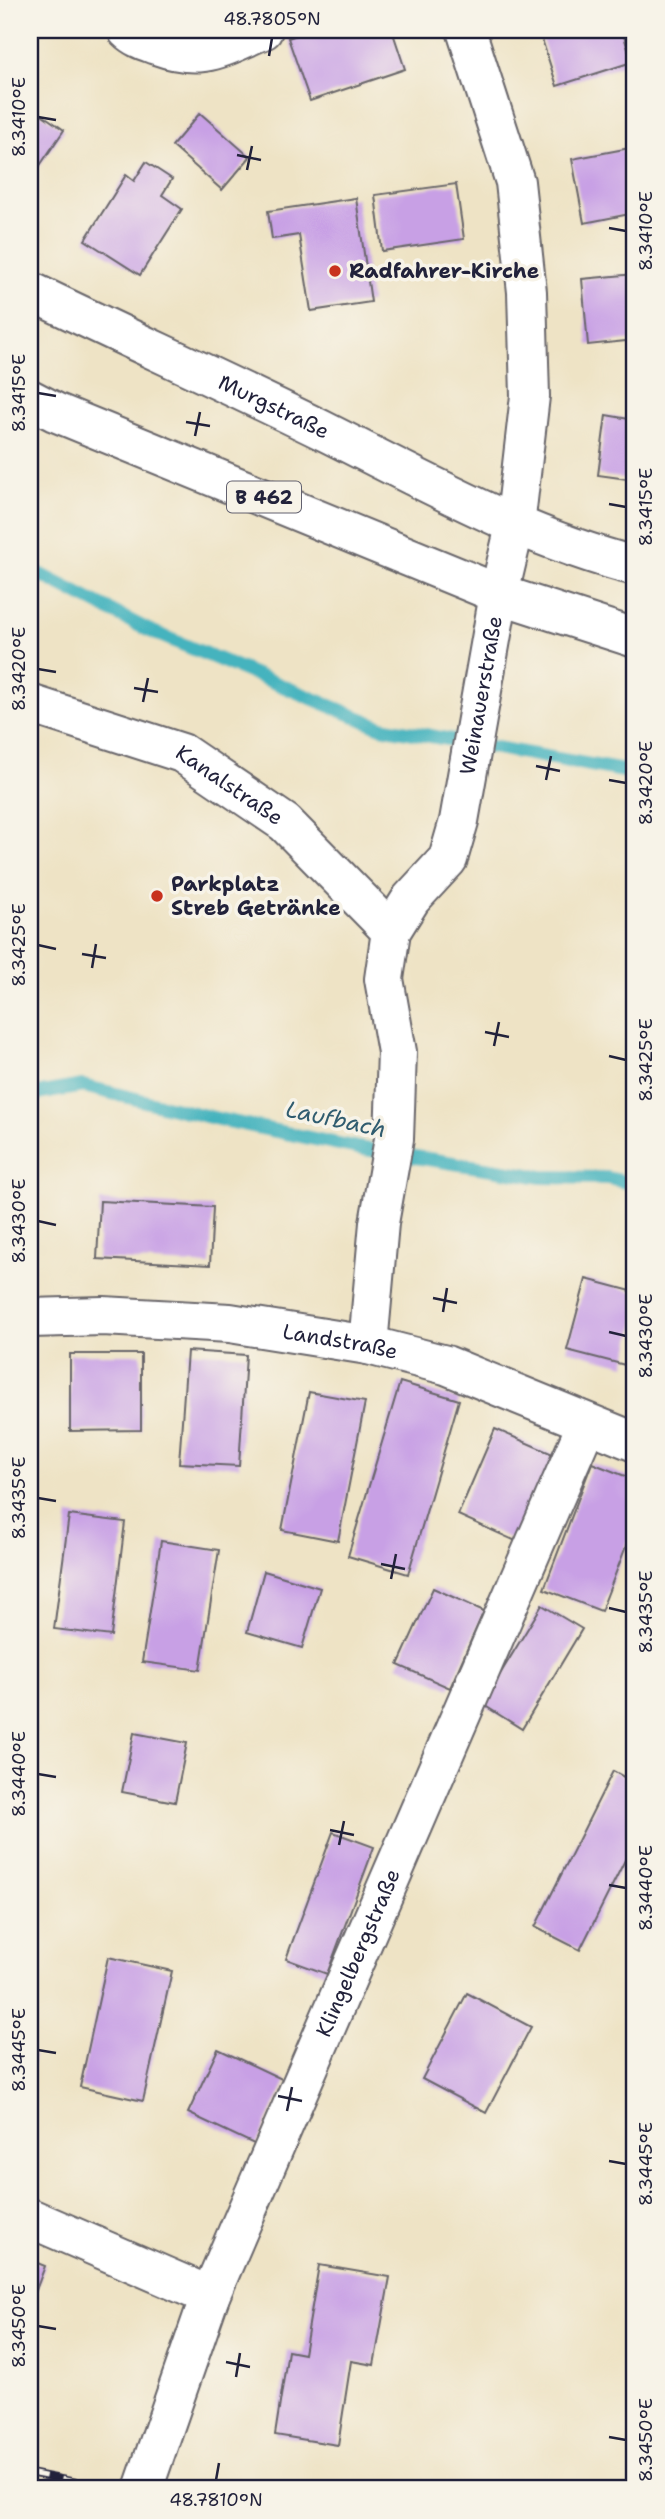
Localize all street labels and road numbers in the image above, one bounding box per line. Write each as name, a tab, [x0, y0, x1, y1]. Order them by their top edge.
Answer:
street label: Murgstraße	[214, 368, 334, 445]
road number: B 462	[227, 482, 301, 512]
street label: Weinauerstraße	[453, 614, 509, 777]
street label: Kanalstraße	[170, 739, 289, 832]
street label: Landstraße	[281, 1318, 401, 1366]
street label: Klingelbergstraße	[310, 1865, 407, 2041]

